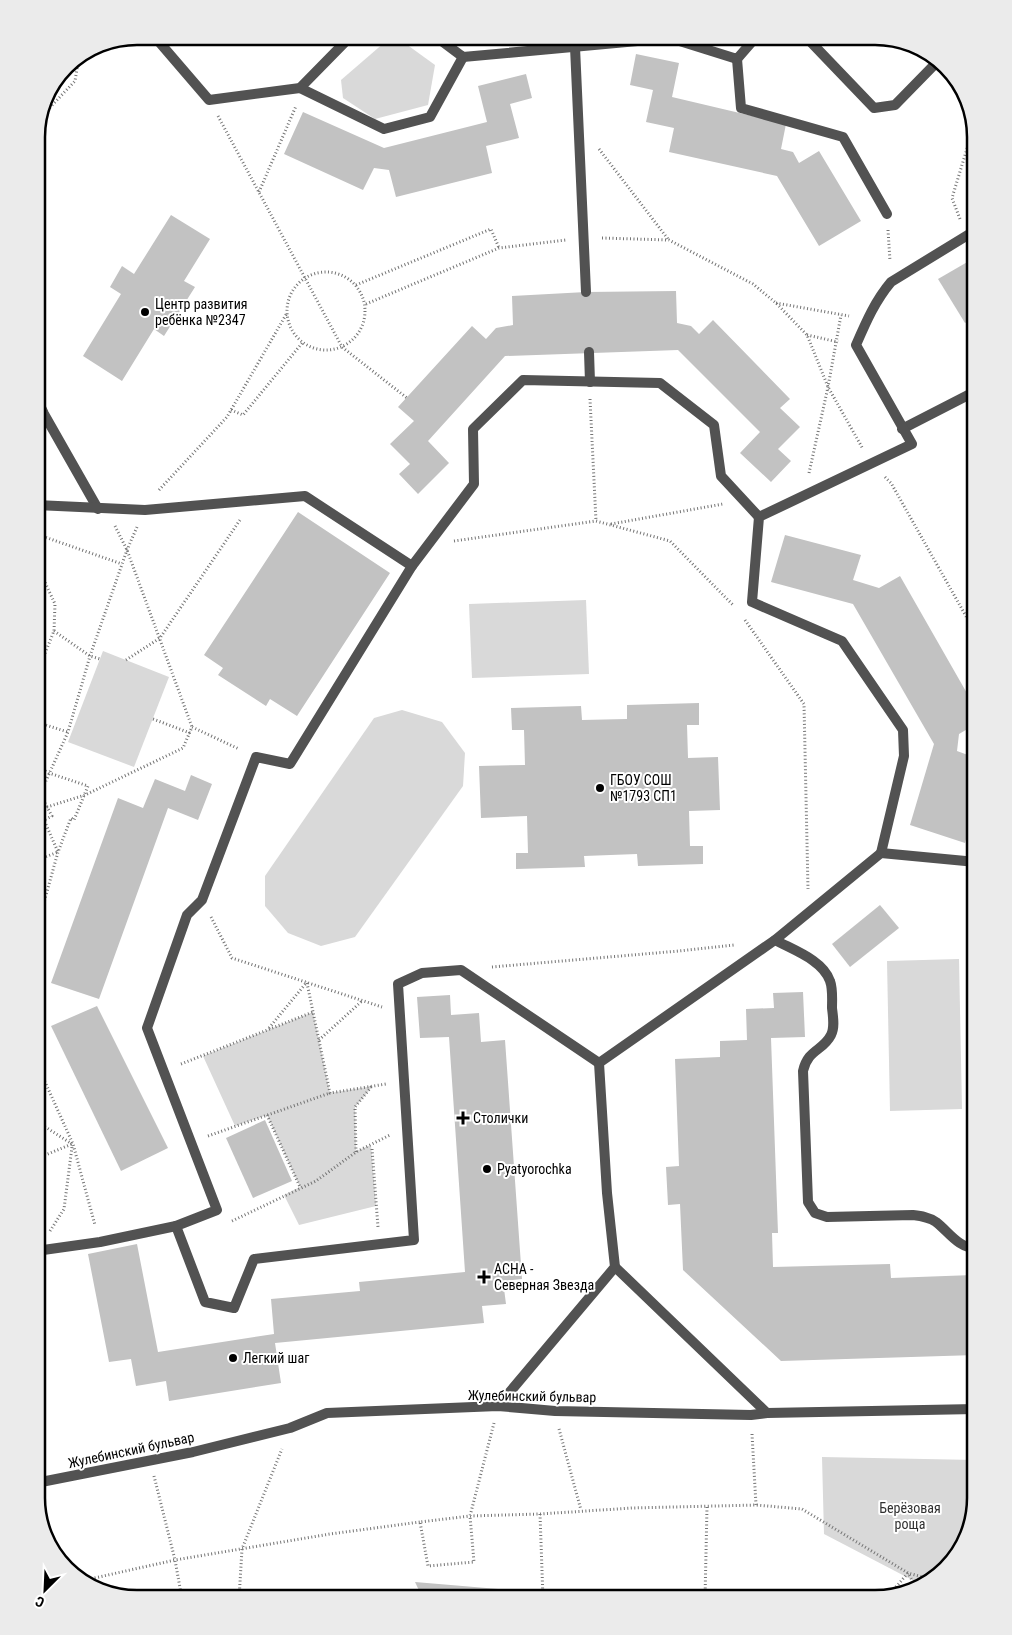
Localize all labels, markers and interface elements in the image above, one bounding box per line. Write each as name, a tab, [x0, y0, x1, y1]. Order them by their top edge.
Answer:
place label: Центр развития ребёнка №2347	[155, 296, 248, 328]
marker: Центр развития ребёнка №2347	[139, 306, 151, 318]
place label: ГБОУ СОШ №1793 СП1	[610, 772, 677, 804]
marker: ГБОУ СОШ №1793 СП1	[594, 782, 606, 794]
place label: Столички	[473, 1110, 528, 1126]
marker: Столички	[457, 1112, 469, 1124]
place label: Pyatyorochka	[497, 1161, 572, 1177]
marker: Pyatyorochka	[481, 1163, 493, 1175]
place label: АСНА - Северная Звезда	[494, 1261, 594, 1293]
marker: АСНА - Северная Звезда	[478, 1271, 490, 1283]
place label: Легкий шаг	[243, 1350, 309, 1366]
marker: Легкий шаг	[227, 1352, 239, 1364]
street label: Жулебинский бульвар	[468, 1387, 596, 1405]
street label: Жулебинский бульвар	[66, 1429, 196, 1471]
park label: Берёзовая роща	[879, 1500, 941, 1532]
north arrow	[20, 1565, 70, 1615]
text: С	[33, 1593, 47, 1611]

